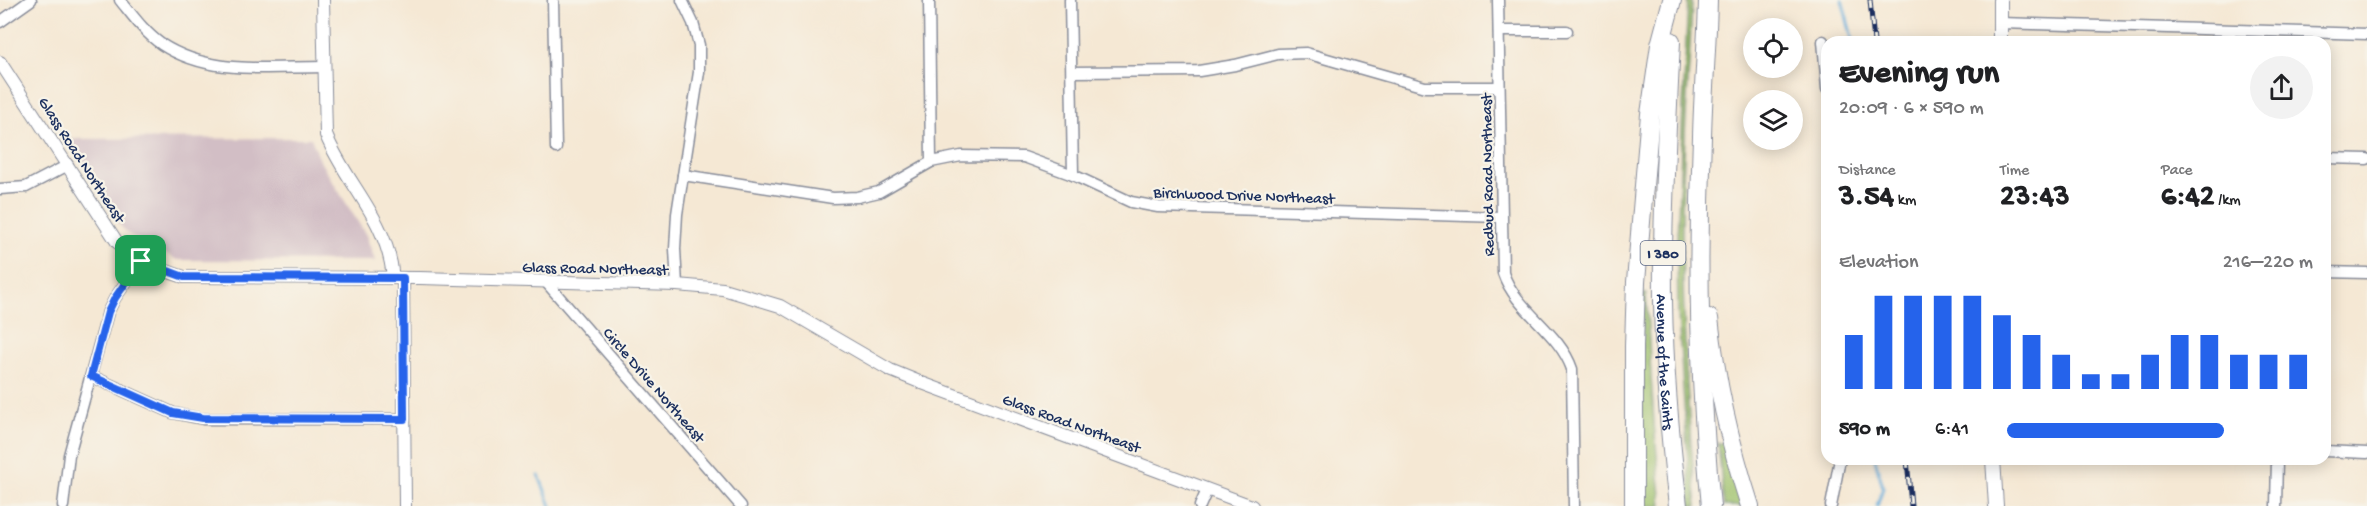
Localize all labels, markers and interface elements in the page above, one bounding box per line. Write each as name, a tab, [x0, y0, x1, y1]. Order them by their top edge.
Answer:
map controls	[1743, 18, 1803, 150]
button: locate	[1743, 18, 1803, 78]
text: Evening run	[1839, 56, 1999, 94]
button: share	[2250, 56, 2313, 119]
button: layers	[1743, 90, 1803, 150]
street label: Redbud Road Northeast	[1479, 92, 1500, 257]
street label: Glass Road Northeast	[32, 95, 129, 228]
text: 20:09 · 6 × 590 m	[1839, 98, 1984, 121]
text: Distance	[1839, 162, 1896, 181]
text: Time	[2000, 162, 2029, 181]
text: Pace	[2161, 162, 2192, 181]
text: 3.54	[1839, 181, 1894, 216]
text: 23:43	[2000, 181, 2069, 216]
text: 6:42	[2161, 181, 2215, 216]
street label: Birchwood Drive Northeast	[1152, 185, 1336, 210]
text: km	[1894, 192, 1916, 211]
text: /km	[2215, 192, 2241, 211]
pin	[115, 235, 166, 286]
road number: I 380	[1640, 241, 1686, 265]
icon: arrive	[124, 244, 157, 277]
text: Elevation	[1839, 252, 1919, 275]
text: 216–220 m	[2223, 252, 2313, 275]
street label: Glass Road Northeast	[522, 260, 670, 281]
street label: Avenue of the Saints	[1650, 294, 1676, 432]
street label: Circle Drive Northeast	[597, 325, 709, 449]
street label: Glass Road Northeast	[999, 391, 1144, 460]
text: 590 m	[1839, 419, 1890, 442]
text: 6:41	[1935, 419, 1969, 442]

